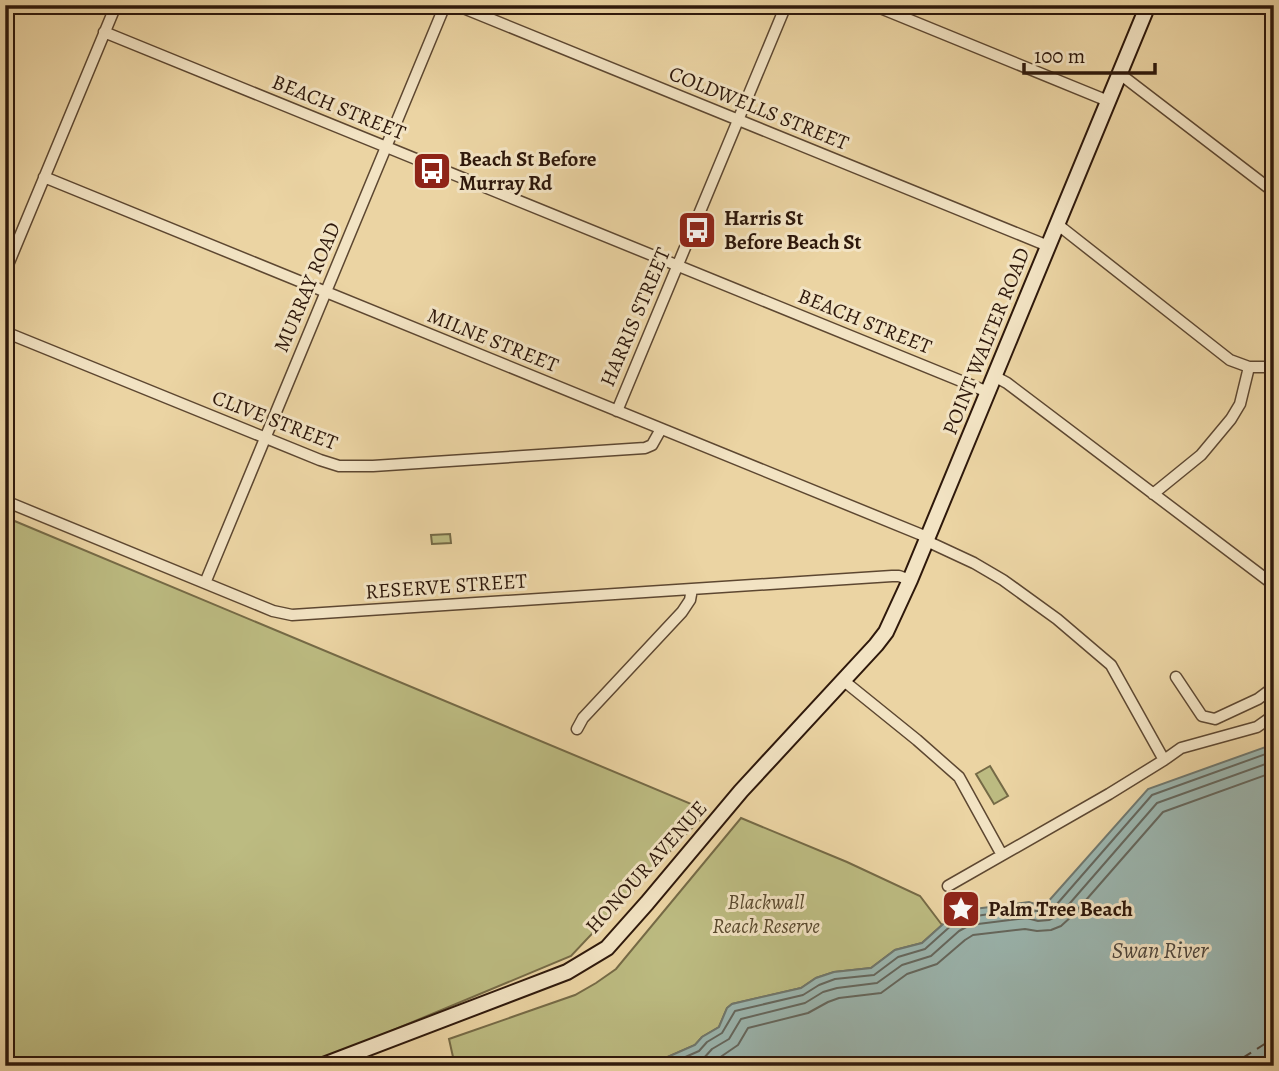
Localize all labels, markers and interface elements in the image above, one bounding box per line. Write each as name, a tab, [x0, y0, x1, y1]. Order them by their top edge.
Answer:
scale bar	[1024, 32, 1155, 76]
text: 100 m	[1034, 42, 1085, 70]
street label: COLDWELLS STREET	[665, 59, 854, 157]
street label: BEACH STREET	[268, 67, 410, 147]
place label: Beach St Before Murray Rd	[459, 145, 597, 197]
bus stop icon: Beach St Before Murray Rd	[411, 150, 453, 192]
place label: Harris St Before Beach St	[724, 204, 862, 256]
bus stop icon: Harris St Before Beach St	[676, 209, 718, 251]
street label: MURRAY ROAD	[267, 218, 347, 356]
street label: HARRIS STREET	[593, 243, 677, 391]
street label: POINT WALTER ROAD	[936, 243, 1036, 439]
street label: BEACH STREET	[794, 281, 936, 361]
street label: MILNE STREET	[423, 301, 563, 379]
street label: CLIVE STREET	[208, 383, 342, 457]
street label: RESERVE STREET	[364, 566, 528, 606]
street label: HONOUR AVENUE	[579, 795, 713, 939]
park label: Blackwall Reach Reserve	[712, 888, 820, 940]
place icon: Palm Tree Beach	[940, 888, 982, 930]
place label: Palm Tree Beach	[988, 895, 1133, 923]
water label: Swan River	[1112, 935, 1209, 966]

